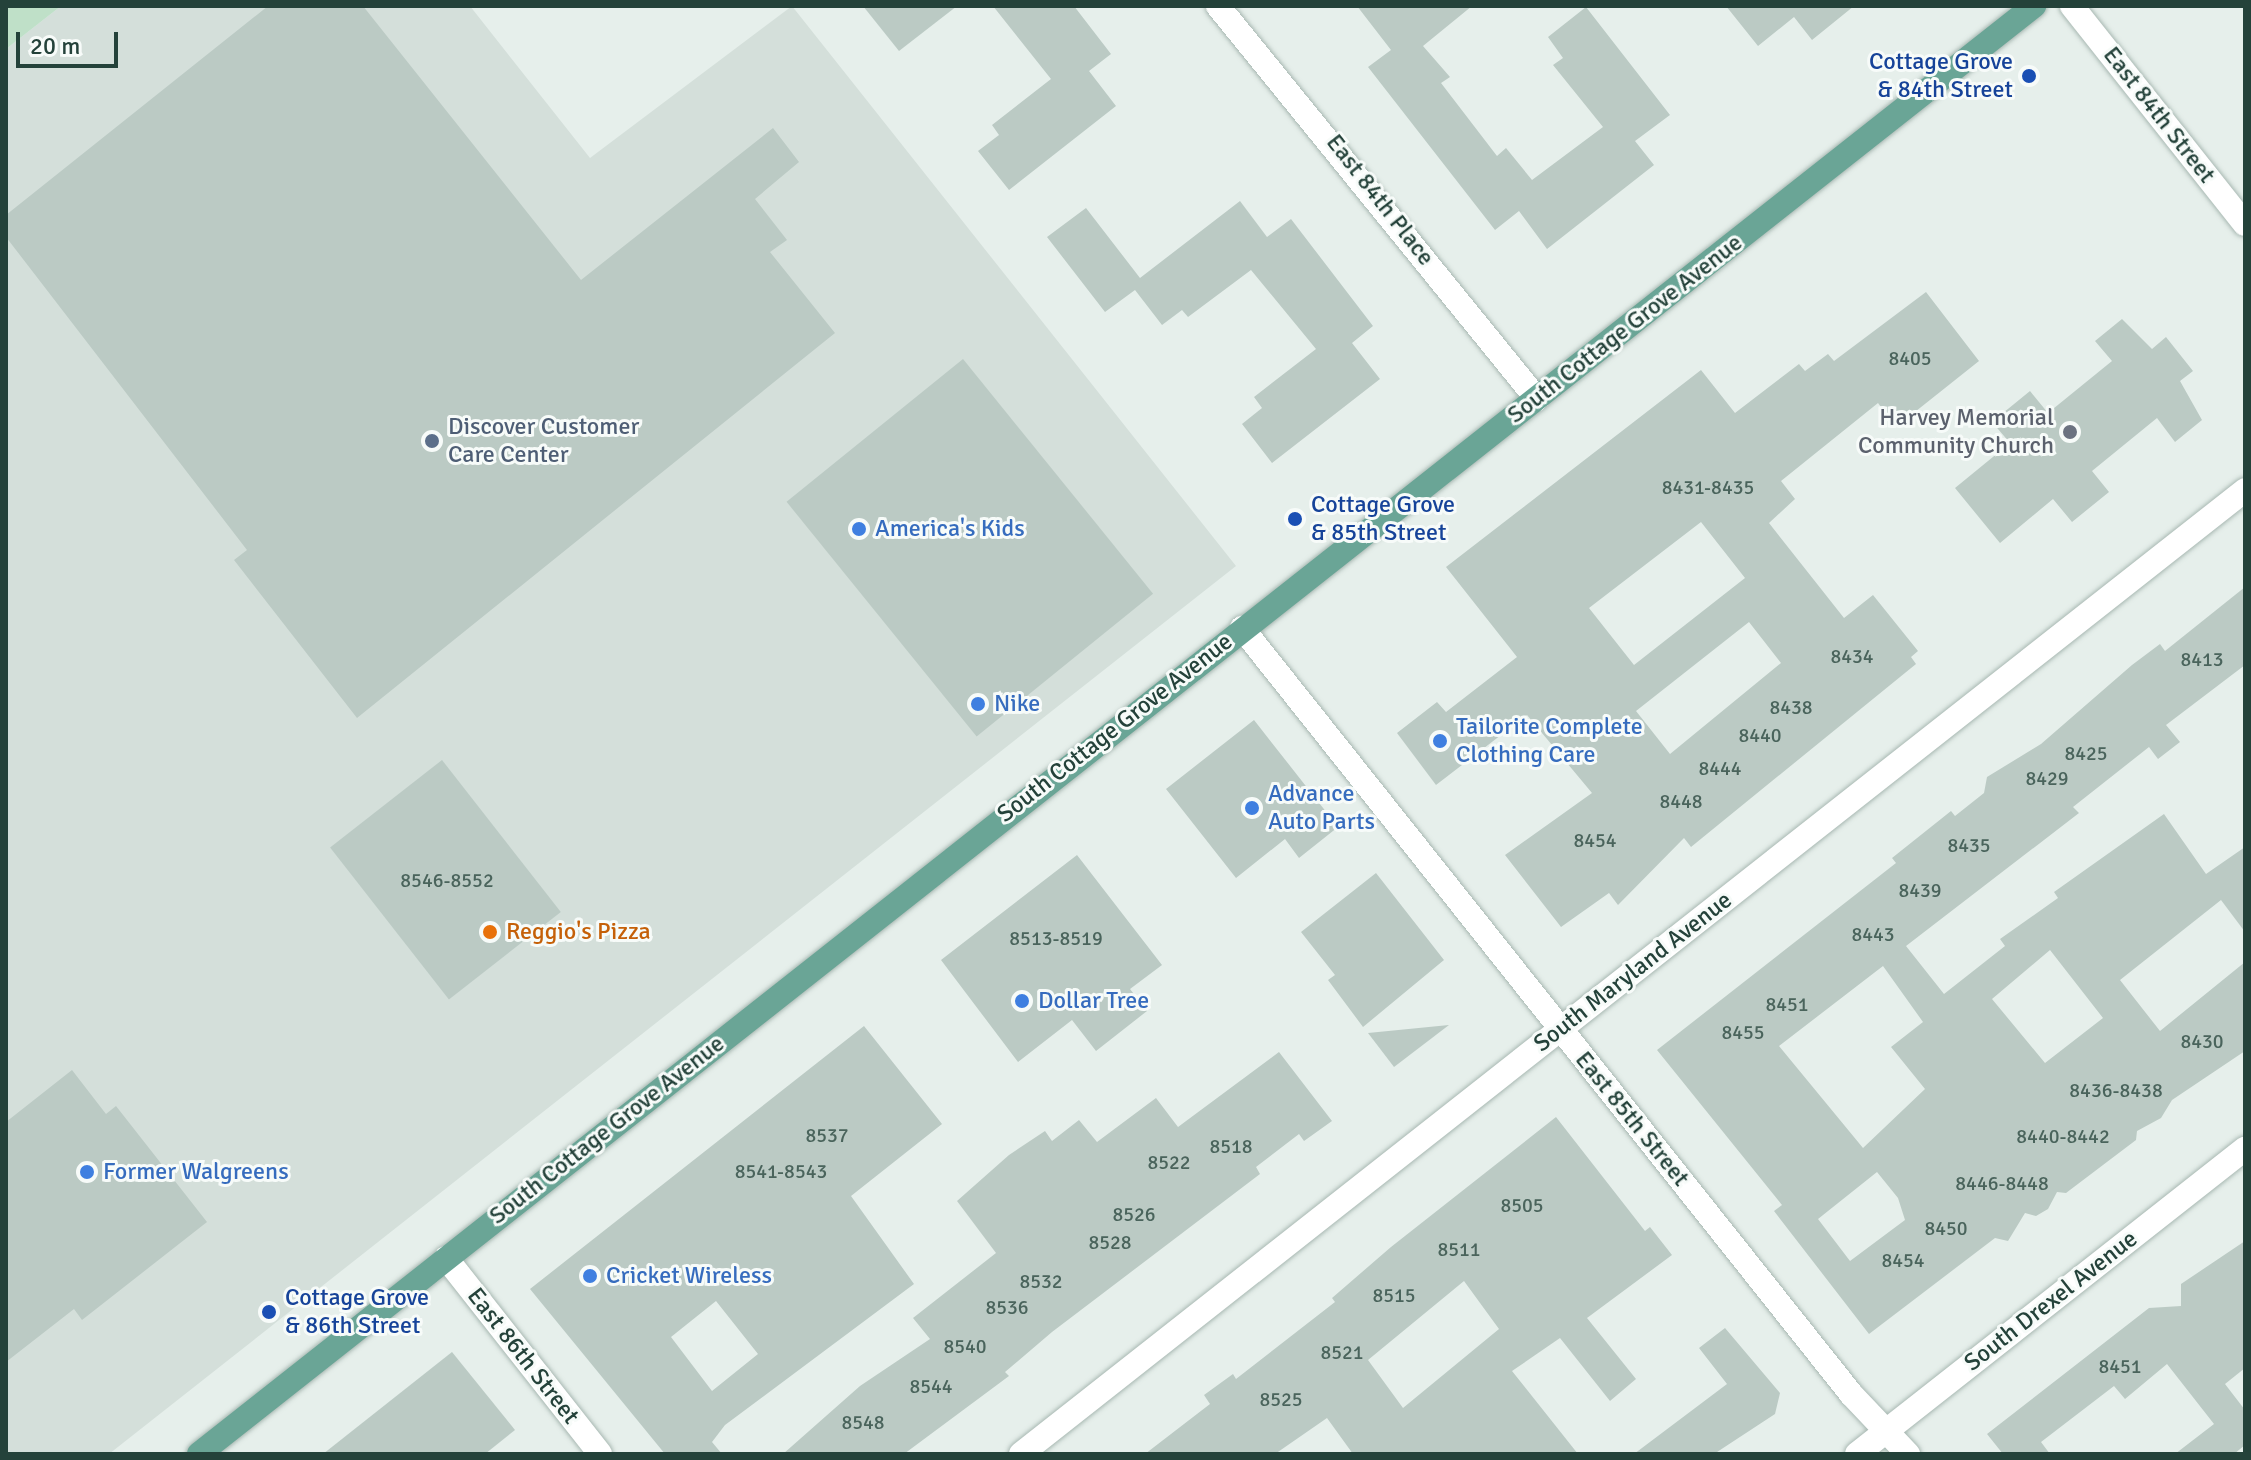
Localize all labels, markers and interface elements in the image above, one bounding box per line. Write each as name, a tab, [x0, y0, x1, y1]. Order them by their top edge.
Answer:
scale bar	[20, 16, 122, 66]
text: 20 m	[30, 31, 80, 61]
street label: East 84th Street	[2097, 41, 2221, 189]
place label: Cottage Grove & 84th Street	[1869, 48, 2013, 104]
marker: Cottage Grove & 84th Street	[2020, 67, 2038, 85]
street label: East 84th Place	[1320, 129, 1440, 271]
street label: South Cottage Grove Avenue	[1502, 228, 1748, 430]
house number: 8405	[1888, 346, 1932, 370]
place label: Harvey Memorial Community Church	[1858, 404, 2054, 460]
place label: Discover Customer Care Center	[448, 413, 639, 469]
marker: Harvey Memorial Community Church	[2061, 423, 2079, 441]
marker: Discover Customer Care Center	[423, 432, 441, 450]
house number: 8431-8435	[1662, 475, 1754, 499]
place label: Cottage Grove & 85th Street	[1311, 491, 1455, 547]
marker: Cottage Grove & 85th Street	[1286, 510, 1304, 528]
place label: America's Kids	[875, 515, 1025, 543]
marker: America's Kids	[850, 520, 868, 538]
street label: South Cottage Grove Avenue	[992, 627, 1238, 829]
house number: 8434	[1830, 644, 1874, 668]
house number: 8413	[2180, 647, 2224, 671]
place label: Nike	[994, 690, 1040, 718]
marker: Nike	[969, 695, 987, 713]
house number: 8438	[1769, 695, 1813, 719]
place label: Tailorite Complete Clothing Care	[1456, 713, 1643, 769]
house number: 8440	[1738, 723, 1782, 747]
marker: Tailorite Complete Clothing Care	[1431, 732, 1449, 750]
house number: 8425	[2064, 741, 2108, 765]
house number: 8444	[1698, 756, 1742, 780]
house number: 8429	[2025, 766, 2069, 790]
place label: Advance Auto Parts	[1268, 780, 1375, 836]
house number: 8448	[1659, 789, 1703, 813]
marker: Advance Auto Parts	[1243, 799, 1261, 817]
house number: 8454	[1573, 828, 1617, 852]
house number: 8435	[1947, 833, 1991, 857]
house number: 8546-8552	[400, 868, 494, 892]
house number: 8439	[1898, 878, 1942, 902]
street label: South Maryland Avenue	[1528, 886, 1738, 1058]
place label: Reggio's Pizza	[506, 918, 651, 946]
house number: 8443	[1851, 922, 1895, 946]
marker: Reggio's Pizza	[481, 923, 499, 941]
house number: 8513-8519	[1009, 926, 1103, 950]
place label: Dollar Tree	[1038, 987, 1149, 1015]
marker: Dollar Tree	[1013, 992, 1031, 1010]
house number: 8451	[1765, 992, 1809, 1016]
house number: 8455	[1721, 1020, 1765, 1044]
street label: South Cottage Grove Avenue	[484, 1029, 730, 1231]
house number: 8430	[2180, 1029, 2224, 1053]
street label: East 85th Street	[1569, 1046, 1695, 1192]
house number: 8436-8438	[2069, 1078, 2163, 1102]
house number: 8537	[805, 1123, 849, 1147]
house number: 8440-8442	[2016, 1124, 2110, 1148]
house number: 8518	[1209, 1134, 1253, 1158]
house number: 8522	[1147, 1150, 1191, 1174]
place label: Former Walgreens	[103, 1158, 289, 1186]
house number: 8541-8543	[735, 1159, 827, 1183]
marker: Former Walgreens	[78, 1163, 96, 1181]
house number: 8446-8448	[1955, 1171, 2049, 1195]
house number: 8505	[1500, 1193, 1544, 1217]
house number: 8526	[1112, 1202, 1156, 1226]
house number: 8450	[1924, 1216, 1968, 1240]
street label: South Drexel Avenue	[1959, 1225, 2143, 1377]
house number: 8528	[1088, 1230, 1132, 1254]
house number: 8511	[1437, 1237, 1481, 1261]
house number: 8454	[1881, 1248, 1925, 1272]
place label: Cricket Wireless	[606, 1262, 772, 1290]
marker: Cricket Wireless	[581, 1267, 599, 1285]
house number: 8532	[1019, 1269, 1063, 1293]
street label: East 86th Street	[461, 1282, 585, 1430]
house number: 8515	[1372, 1283, 1416, 1307]
place label: Cottage Grove & 86th Street	[285, 1284, 429, 1340]
house number: 8536	[985, 1295, 1029, 1319]
marker: Cottage Grove & 86th Street	[260, 1303, 278, 1321]
house number: 8540	[943, 1334, 987, 1358]
house number: 8521	[1320, 1340, 1364, 1364]
house number: 8451	[2098, 1354, 2142, 1378]
house number: 8544	[909, 1374, 953, 1398]
house number: 8525	[1259, 1387, 1303, 1411]
house number: 8548	[841, 1410, 885, 1434]

